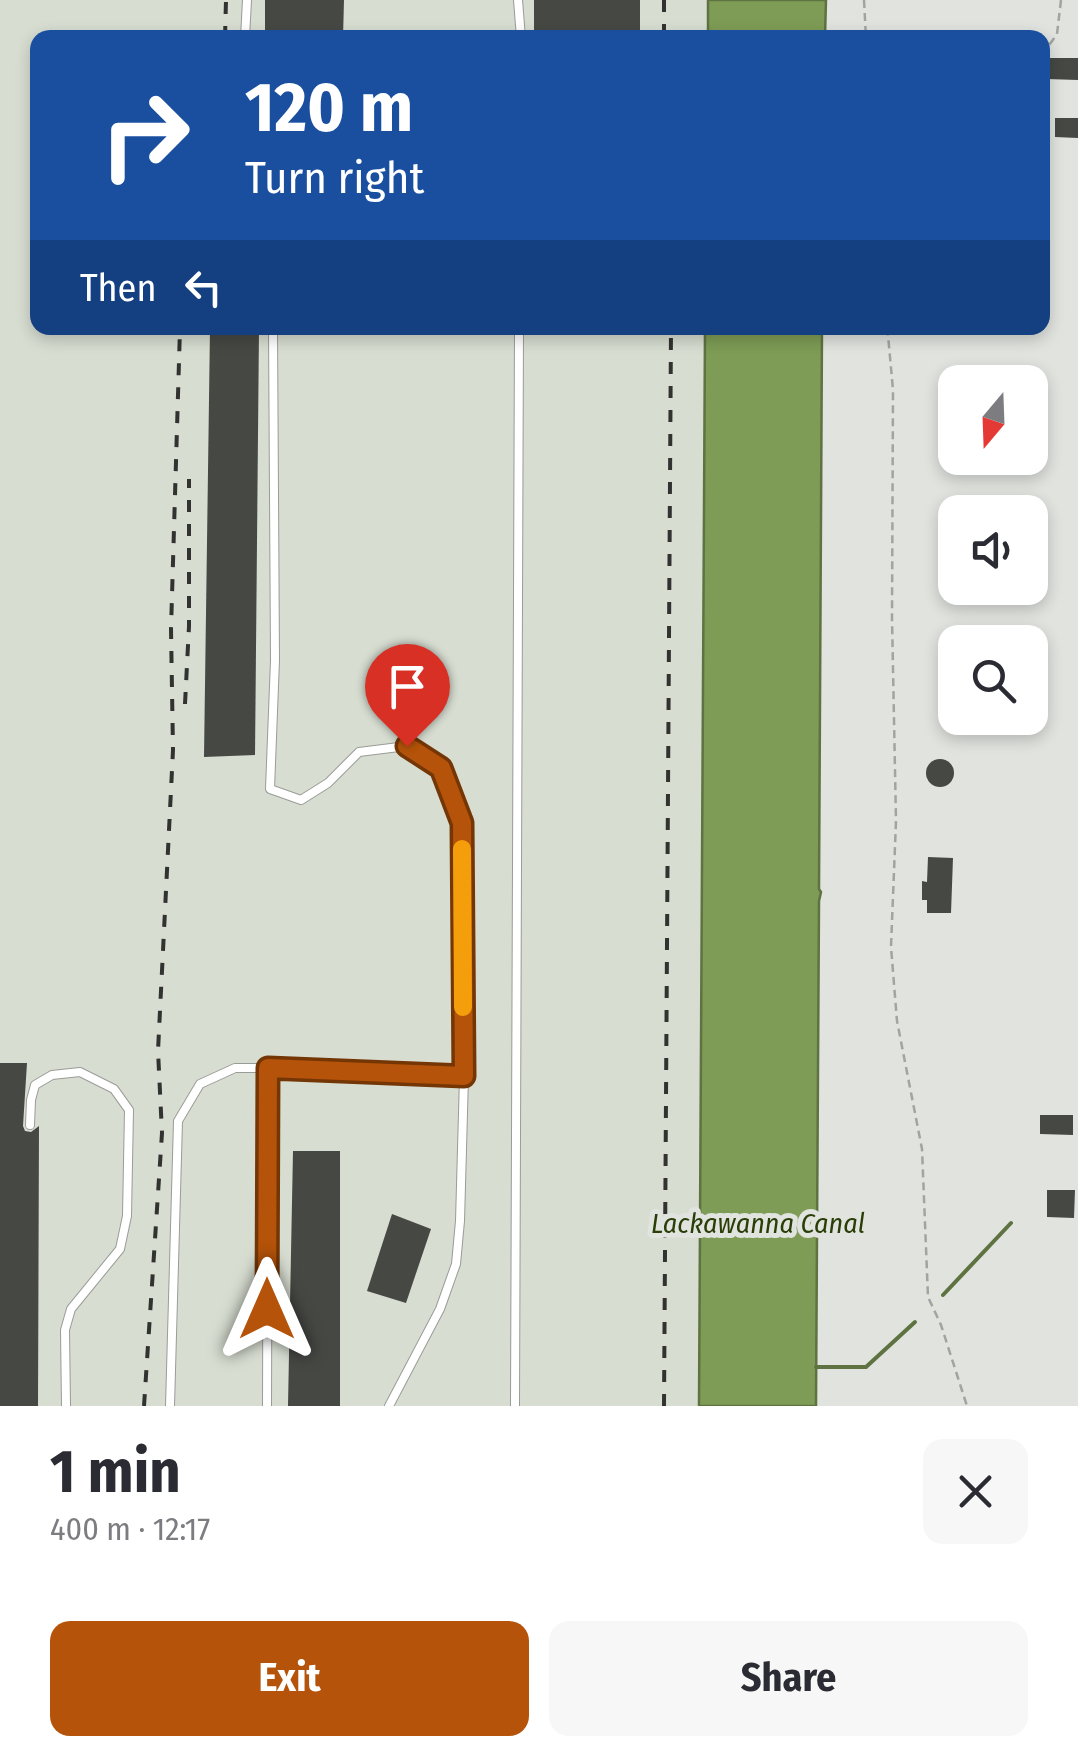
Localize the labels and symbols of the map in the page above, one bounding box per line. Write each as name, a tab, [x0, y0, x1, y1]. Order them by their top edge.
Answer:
north arrow	[938, 365, 1048, 475]
pin	[365, 644, 450, 747]
water label: Lackawanna Canal	[651, 1207, 865, 1240]
position arrow	[215, 1257, 319, 1361]

